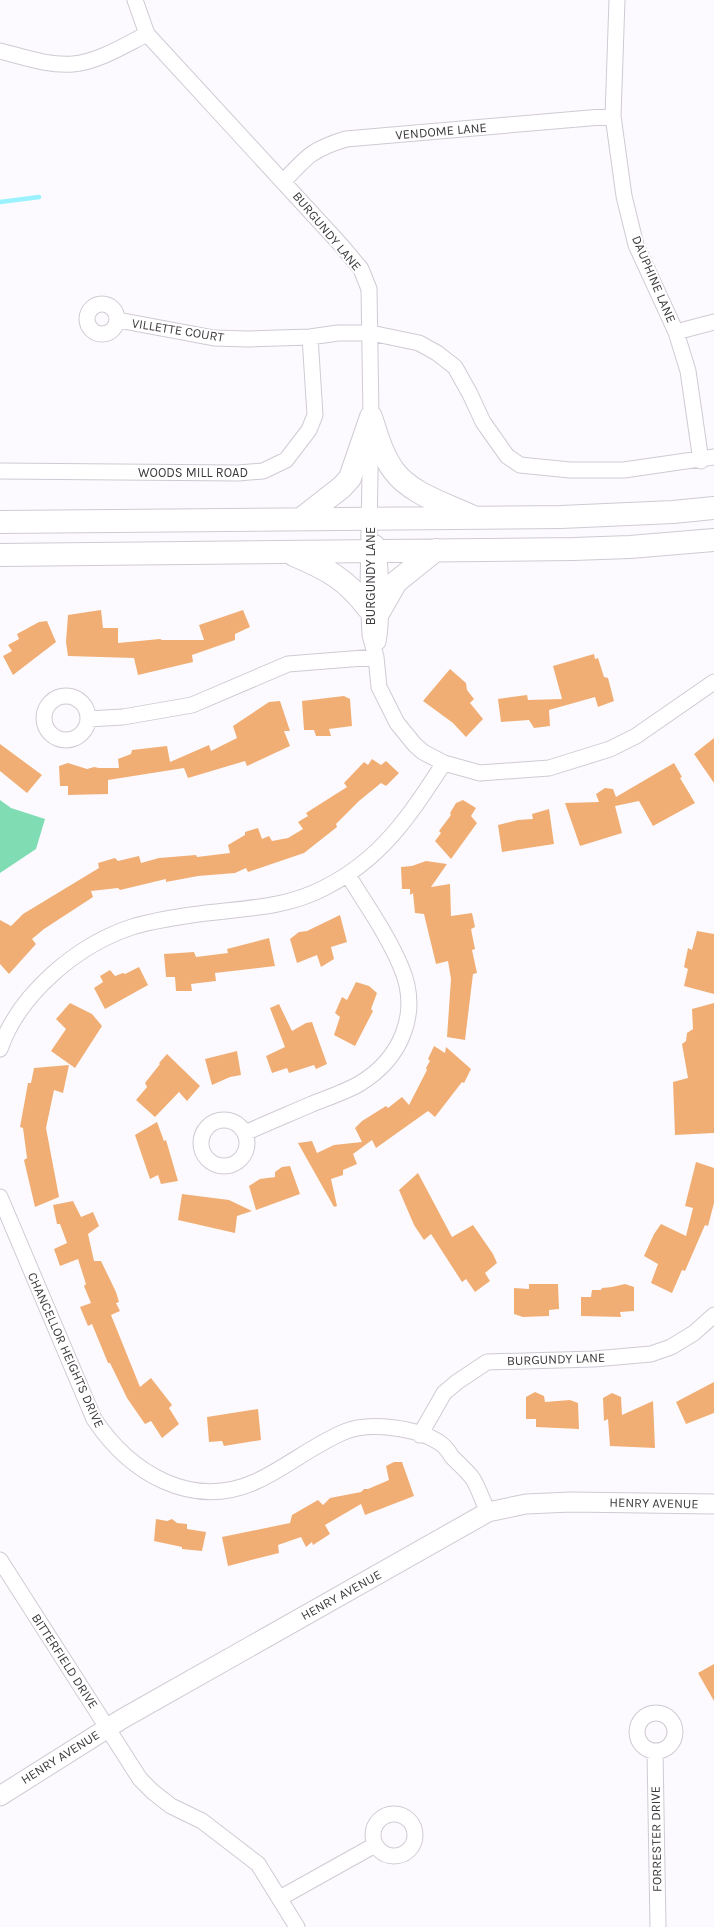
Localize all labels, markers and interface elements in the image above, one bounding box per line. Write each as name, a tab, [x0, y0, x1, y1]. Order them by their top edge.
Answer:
street label: VENDOME LANE	[395, 120, 487, 142]
street label: BURGUNDY LANE	[290, 188, 364, 274]
street label: DAUPHINE LANE	[629, 233, 679, 325]
street label: VILLETTE COURT	[131, 315, 226, 345]
street label: WOODS MILL ROAD	[138, 465, 248, 480]
street label: BURGUNDY LANE	[363, 527, 378, 625]
street label: CHANCELLOR HEIGHTS DRIVE	[25, 1270, 107, 1430]
street label: BURGUNDY LANE	[507, 1350, 605, 1368]
street label: HENRY AVENUE	[609, 1495, 699, 1511]
street label: HENRY AVENUE	[298, 1567, 384, 1623]
street label: BITTERFIELD DRIVE	[29, 1611, 101, 1711]
street label: HENRY AVENUE	[18, 1727, 102, 1787]
street label: FORRESTER DRIVE	[648, 1786, 664, 1892]

